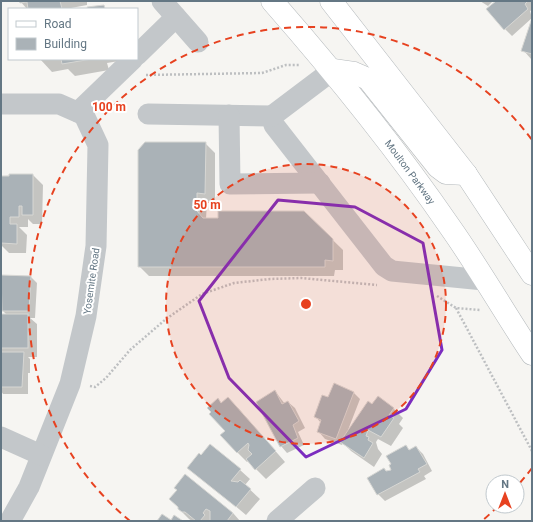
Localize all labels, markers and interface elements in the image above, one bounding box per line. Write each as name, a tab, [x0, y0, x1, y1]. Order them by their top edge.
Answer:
legend	[8, 8, 138, 60]
text: Road	[44, 17, 72, 31]
text: Building	[44, 37, 87, 51]
text: 100 m	[92, 100, 126, 114]
street label: Moulton Parkway	[383, 138, 437, 207]
text: 50 m	[193, 198, 221, 212]
street label: Yosemite Road	[81, 247, 102, 315]
centre of rings	[299, 297, 313, 311]
north arrow	[485, 474, 525, 514]
text: N	[501, 478, 509, 491]

